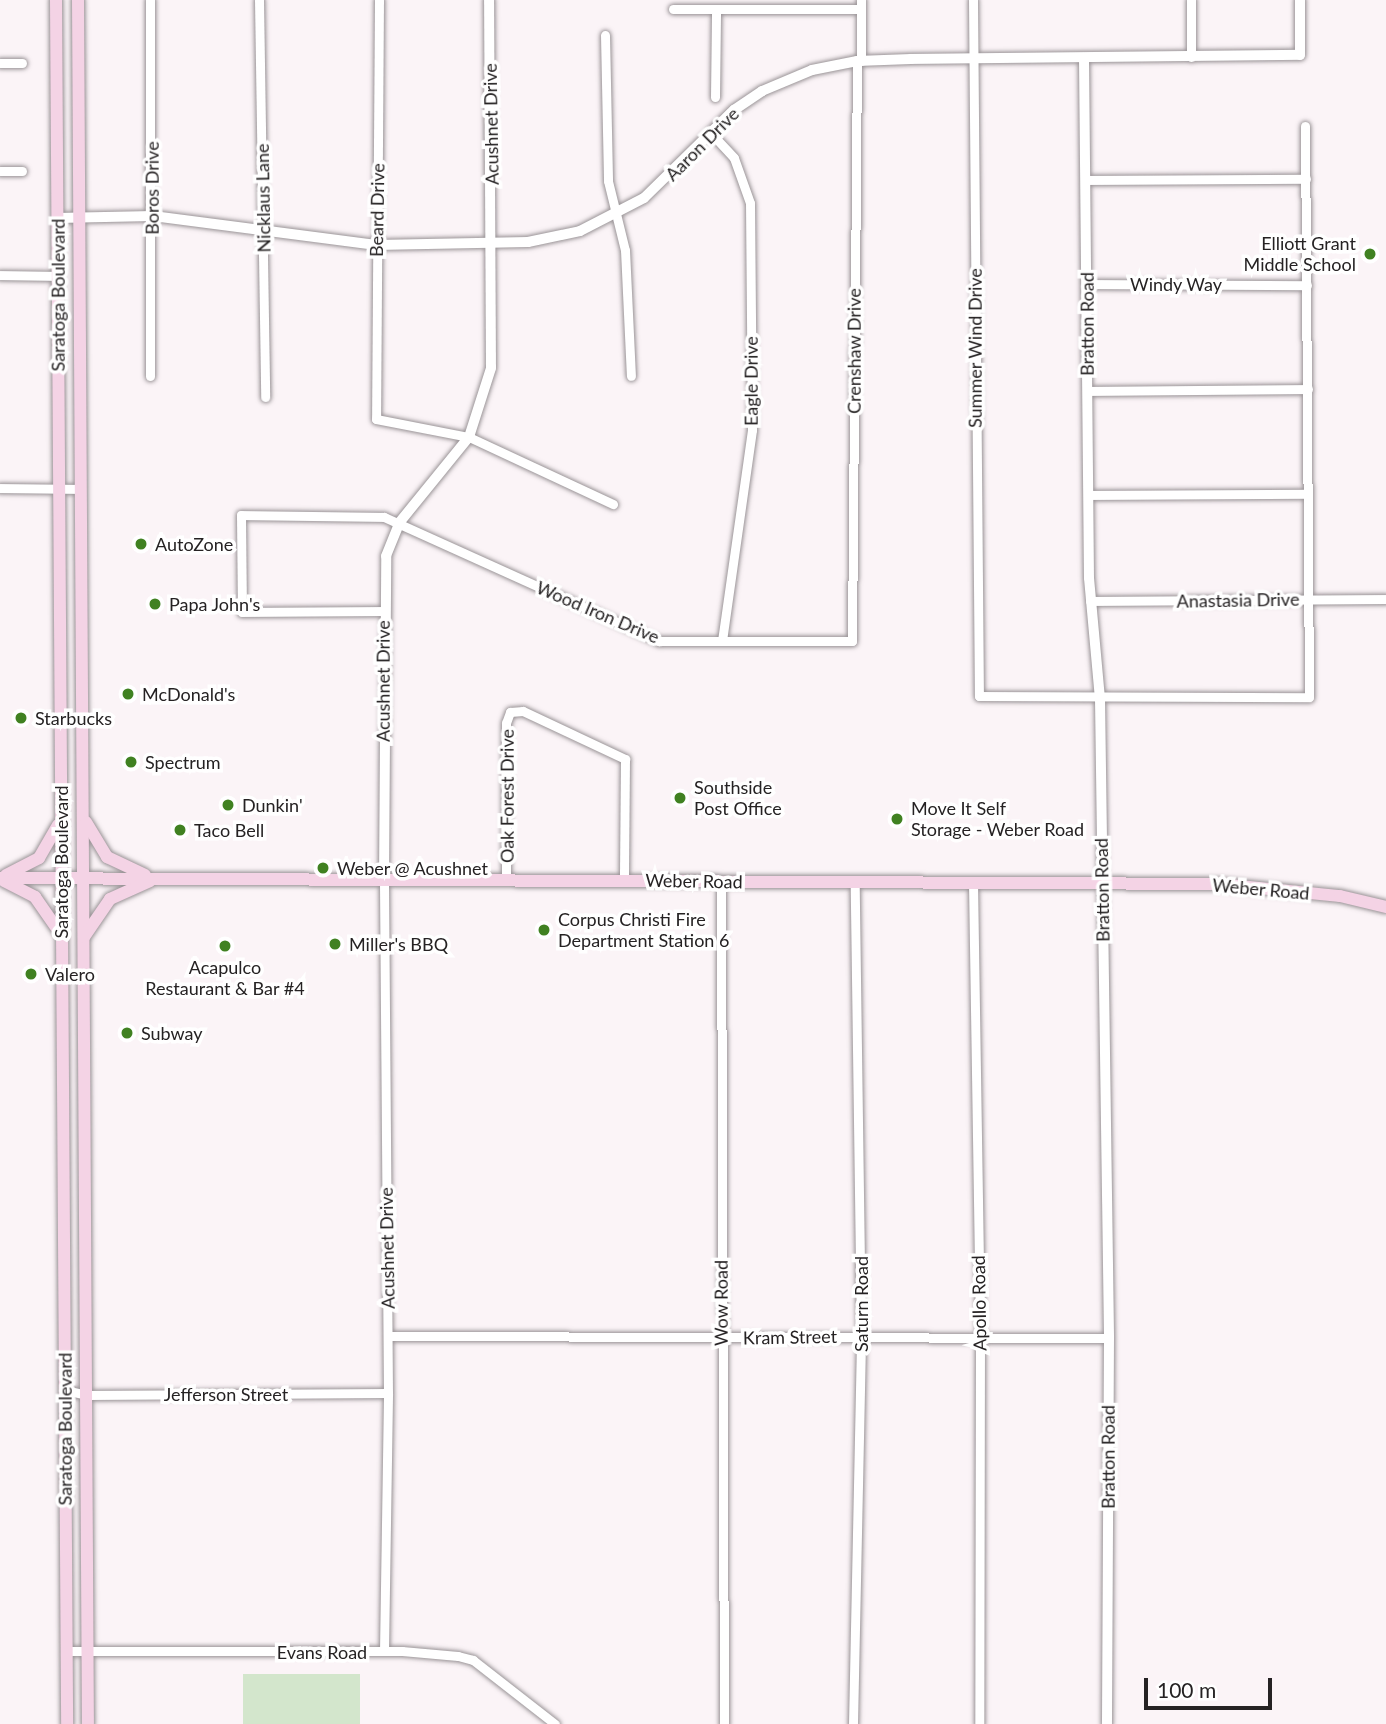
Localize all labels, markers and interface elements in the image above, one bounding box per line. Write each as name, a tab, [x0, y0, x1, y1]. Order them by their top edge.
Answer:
street label: Acushnet Drive	[479, 63, 503, 185]
street label: Aaron Drive	[661, 103, 743, 185]
street label: Boros Drive	[141, 141, 163, 235]
street label: Nicklaus Lane	[251, 143, 275, 253]
street label: Beard Drive	[365, 163, 389, 257]
street label: Saratoga Boulevard	[47, 219, 69, 371]
place label: Elliott Grant Middle School	[1244, 233, 1356, 276]
marker: Elliott Grant Middle School	[1362, 246, 1378, 262]
street label: Summer Wind Drive	[964, 268, 986, 428]
street label: Bratton Road	[1076, 272, 1098, 376]
street label: Windy Way	[1130, 273, 1222, 295]
street label: Crenshaw Drive	[843, 288, 865, 414]
street label: Eagle Drive	[740, 336, 762, 426]
place label: AutoZone	[155, 533, 233, 555]
marker: AutoZone	[133, 536, 149, 552]
street label: Wood Iron Drive	[533, 576, 663, 648]
street label: Anastasia Drive	[1176, 588, 1300, 612]
place label: Papa John's	[169, 593, 261, 615]
marker: Papa John's	[147, 596, 163, 612]
street label: Acushnet Drive	[372, 620, 394, 742]
place label: McDonald's	[142, 683, 235, 705]
marker: McDonald's	[120, 686, 136, 702]
place label: Starbucks	[35, 707, 112, 729]
marker: Starbucks	[13, 710, 29, 726]
street label: Oak Forest Drive	[496, 729, 518, 863]
place label: Spectrum	[145, 751, 221, 773]
marker: Spectrum	[123, 754, 139, 770]
place label: Southside Post Office	[694, 777, 782, 820]
street label: Saratoga Boulevard	[50, 786, 72, 938]
marker: Southside Post Office	[672, 790, 688, 806]
place label: Dunkin'	[242, 794, 303, 816]
marker: Dunkin'	[220, 797, 236, 813]
place label: Move It Self Storage - Weber Road	[911, 798, 1085, 840]
marker: Move It Self Storage - Weber Road	[889, 811, 905, 827]
place label: Taco Bell	[194, 819, 264, 841]
marker: Taco Bell	[172, 822, 188, 838]
street label: Bratton Road	[1090, 838, 1114, 942]
place label: Weber @ Acushnet	[337, 857, 489, 879]
marker: Weber @ Acushnet	[315, 860, 331, 876]
street label: Weber Road	[645, 869, 743, 893]
street label: Weber Road	[1211, 874, 1311, 904]
place label: Corpus Christi Fire Department Station 6	[558, 909, 729, 951]
marker: Corpus Christi Fire Department Station 6	[536, 922, 552, 938]
place label: Miller's BBQ	[349, 933, 448, 955]
marker: Miller's BBQ	[327, 936, 343, 952]
marker: Acapulco Restaurant & Bar #4	[217, 938, 233, 954]
place label: Acapulco Restaurant & Bar #4	[145, 957, 305, 1000]
place label: Valero	[45, 963, 95, 985]
marker: Valero	[23, 966, 39, 982]
place label: Subway	[141, 1022, 203, 1044]
marker: Subway	[119, 1025, 135, 1041]
street label: Acushnet Drive	[375, 1187, 399, 1309]
street label: Apollo Road	[967, 1255, 991, 1351]
street label: Saturn Road	[850, 1256, 872, 1352]
street label: Wow Road	[710, 1260, 732, 1346]
street label: Kram Street	[743, 1325, 837, 1349]
street label: Saratoga Boulevard	[54, 1353, 76, 1505]
street label: Jefferson Street	[164, 1383, 288, 1405]
street label: Bratton Road	[1097, 1405, 1119, 1509]
street label: Evans Road	[277, 1641, 367, 1663]
scale bar	[1148, 1664, 1276, 1708]
text: 100 m	[1157, 1677, 1216, 1702]

